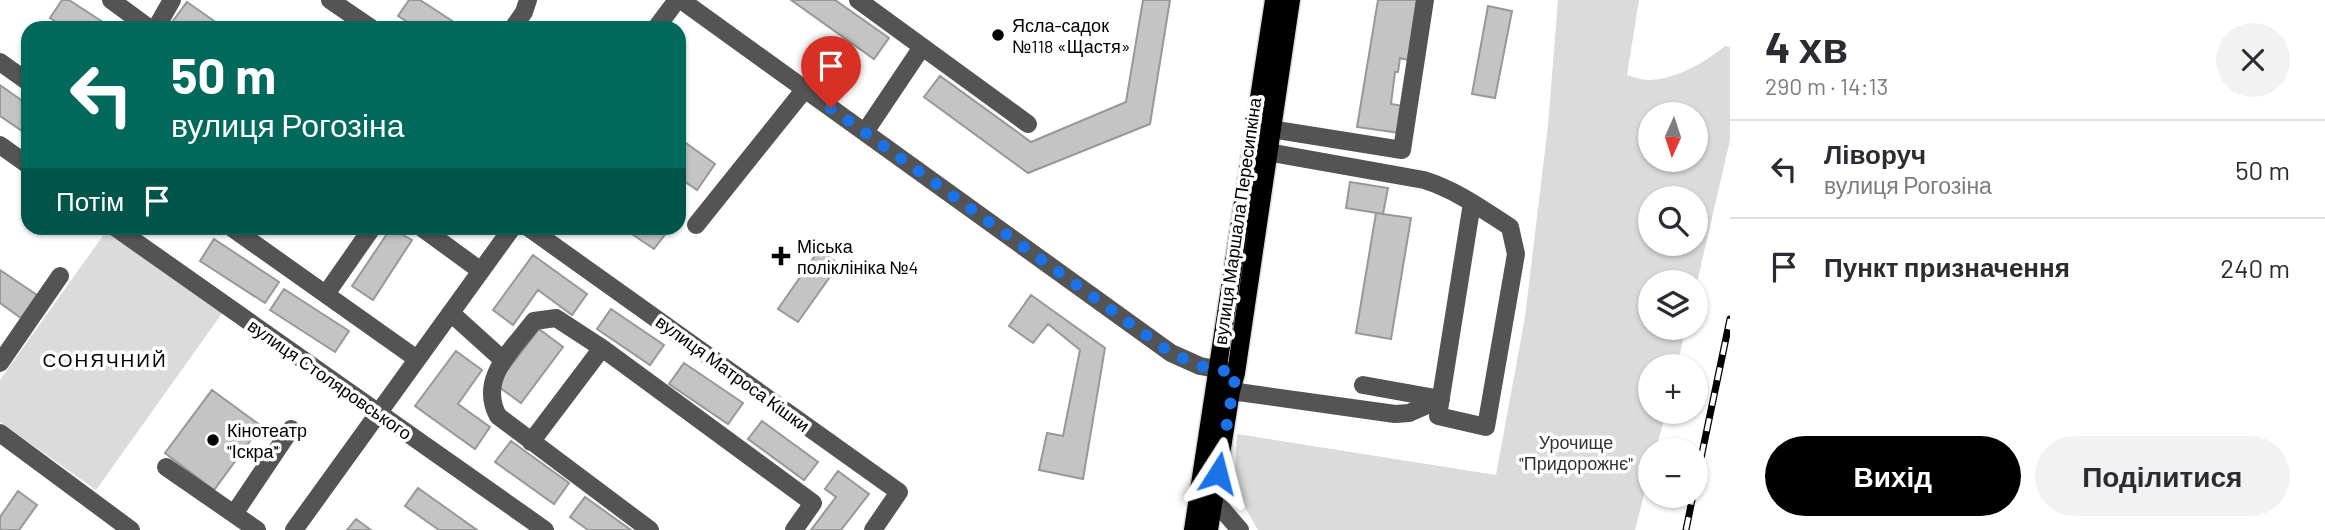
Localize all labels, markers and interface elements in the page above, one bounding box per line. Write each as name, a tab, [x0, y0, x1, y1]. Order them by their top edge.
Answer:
place label: Ясла-садок №118 «Щастя»	[1012, 14, 1130, 57]
text: 4 хв	[1765, 21, 1848, 71]
button: close	[2216, 23, 2290, 97]
marker: Ясла-садок №118 «Щастя»	[990, 27, 1006, 43]
pin	[801, 36, 861, 108]
text: 50 m	[171, 45, 276, 104]
icon: arrive	[812, 47, 850, 85]
icon: left	[56, 49, 147, 140]
text: 290 m · 14:13	[1765, 72, 1888, 100]
street label: вулиця Маршала Пересипкіна	[1209, 95, 1265, 346]
north arrow	[1638, 102, 1708, 172]
map controls	[1638, 102, 1708, 508]
text: вулиця Рогозіна	[171, 105, 405, 143]
text: Ліворуч	[1824, 138, 1926, 169]
icon: left	[1765, 150, 1803, 188]
text: 50 m	[2235, 154, 2290, 185]
text: вулиця Рогозіна	[1824, 171, 1992, 199]
icon: arrive	[138, 182, 176, 220]
text: Потім	[56, 185, 124, 216]
button: search	[1638, 186, 1708, 256]
place label: Міська поліклініка №4	[797, 235, 919, 278]
marker: Міська поліклініка №4	[771, 246, 791, 266]
icon: arrive	[1765, 248, 1803, 286]
text: Пункт призначення	[1824, 251, 2070, 282]
text: 240 m	[2220, 252, 2290, 283]
button: layers	[1638, 270, 1708, 340]
street label: вулиця Матроса Кішки	[652, 310, 814, 436]
street label: вулиця Столяровського	[244, 314, 416, 444]
district label: СОНЯЧНИЙ	[42, 348, 168, 371]
button: +	[1638, 354, 1708, 424]
place label: Кінотеатр "Іскра"	[227, 419, 307, 462]
park label: Урочище "Придорожнє"	[1519, 431, 1633, 474]
marker: Кінотеатр "Іскра"	[205, 432, 221, 448]
position arrow	[1181, 436, 1255, 510]
button: Вихід	[1765, 436, 2021, 516]
button: Поділитися	[2035, 436, 2290, 516]
button: −	[1638, 438, 1708, 508]

